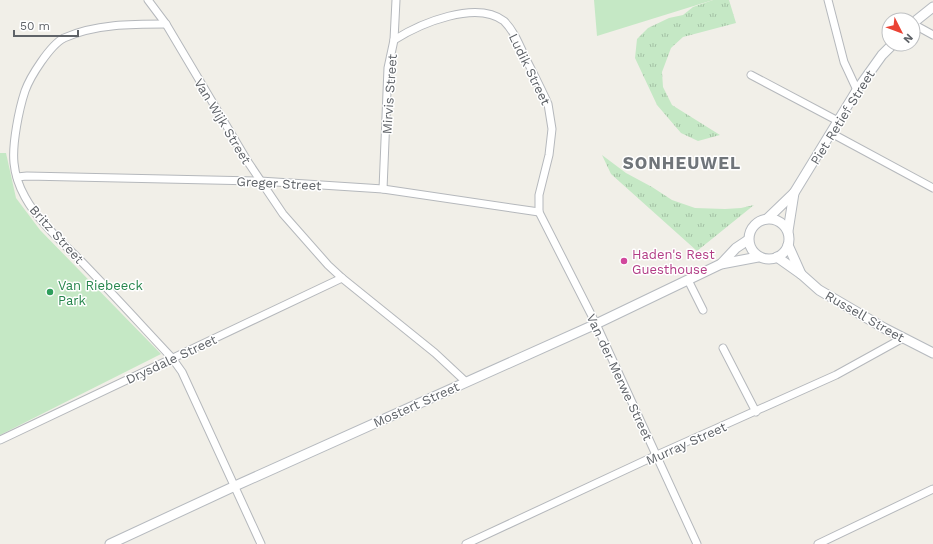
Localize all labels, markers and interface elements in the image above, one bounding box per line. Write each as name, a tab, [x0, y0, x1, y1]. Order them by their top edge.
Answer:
scale bar	[14, 12, 78, 38]
north arrow	[881, 12, 921, 52]
text: 50 m	[20, 19, 50, 33]
street label: Ludik Street	[506, 31, 554, 108]
text: N	[901, 31, 916, 46]
street label: Mirvis Street	[379, 53, 400, 135]
street label: Piet Retief Street	[807, 67, 878, 167]
street label: Van Wijk Street	[191, 76, 254, 167]
district label: SONHEUWEL	[623, 153, 741, 173]
street label: Greger Street	[236, 174, 322, 193]
street label: Britz Street	[27, 202, 87, 267]
place label: Haden's Rest Guesthouse	[632, 247, 715, 277]
marker: Haden's Rest Guesthouse	[619, 256, 629, 266]
place label: Van Riebeeck Park	[58, 278, 143, 308]
marker: Van Riebeeck Park	[45, 287, 55, 297]
street label: Russell Street	[823, 288, 907, 345]
street label: Van der Merwe Street	[584, 311, 656, 443]
street label: Drysdale Street	[123, 332, 220, 387]
street label: Mostert Street	[371, 379, 462, 430]
street label: Murray Street	[644, 419, 729, 468]

